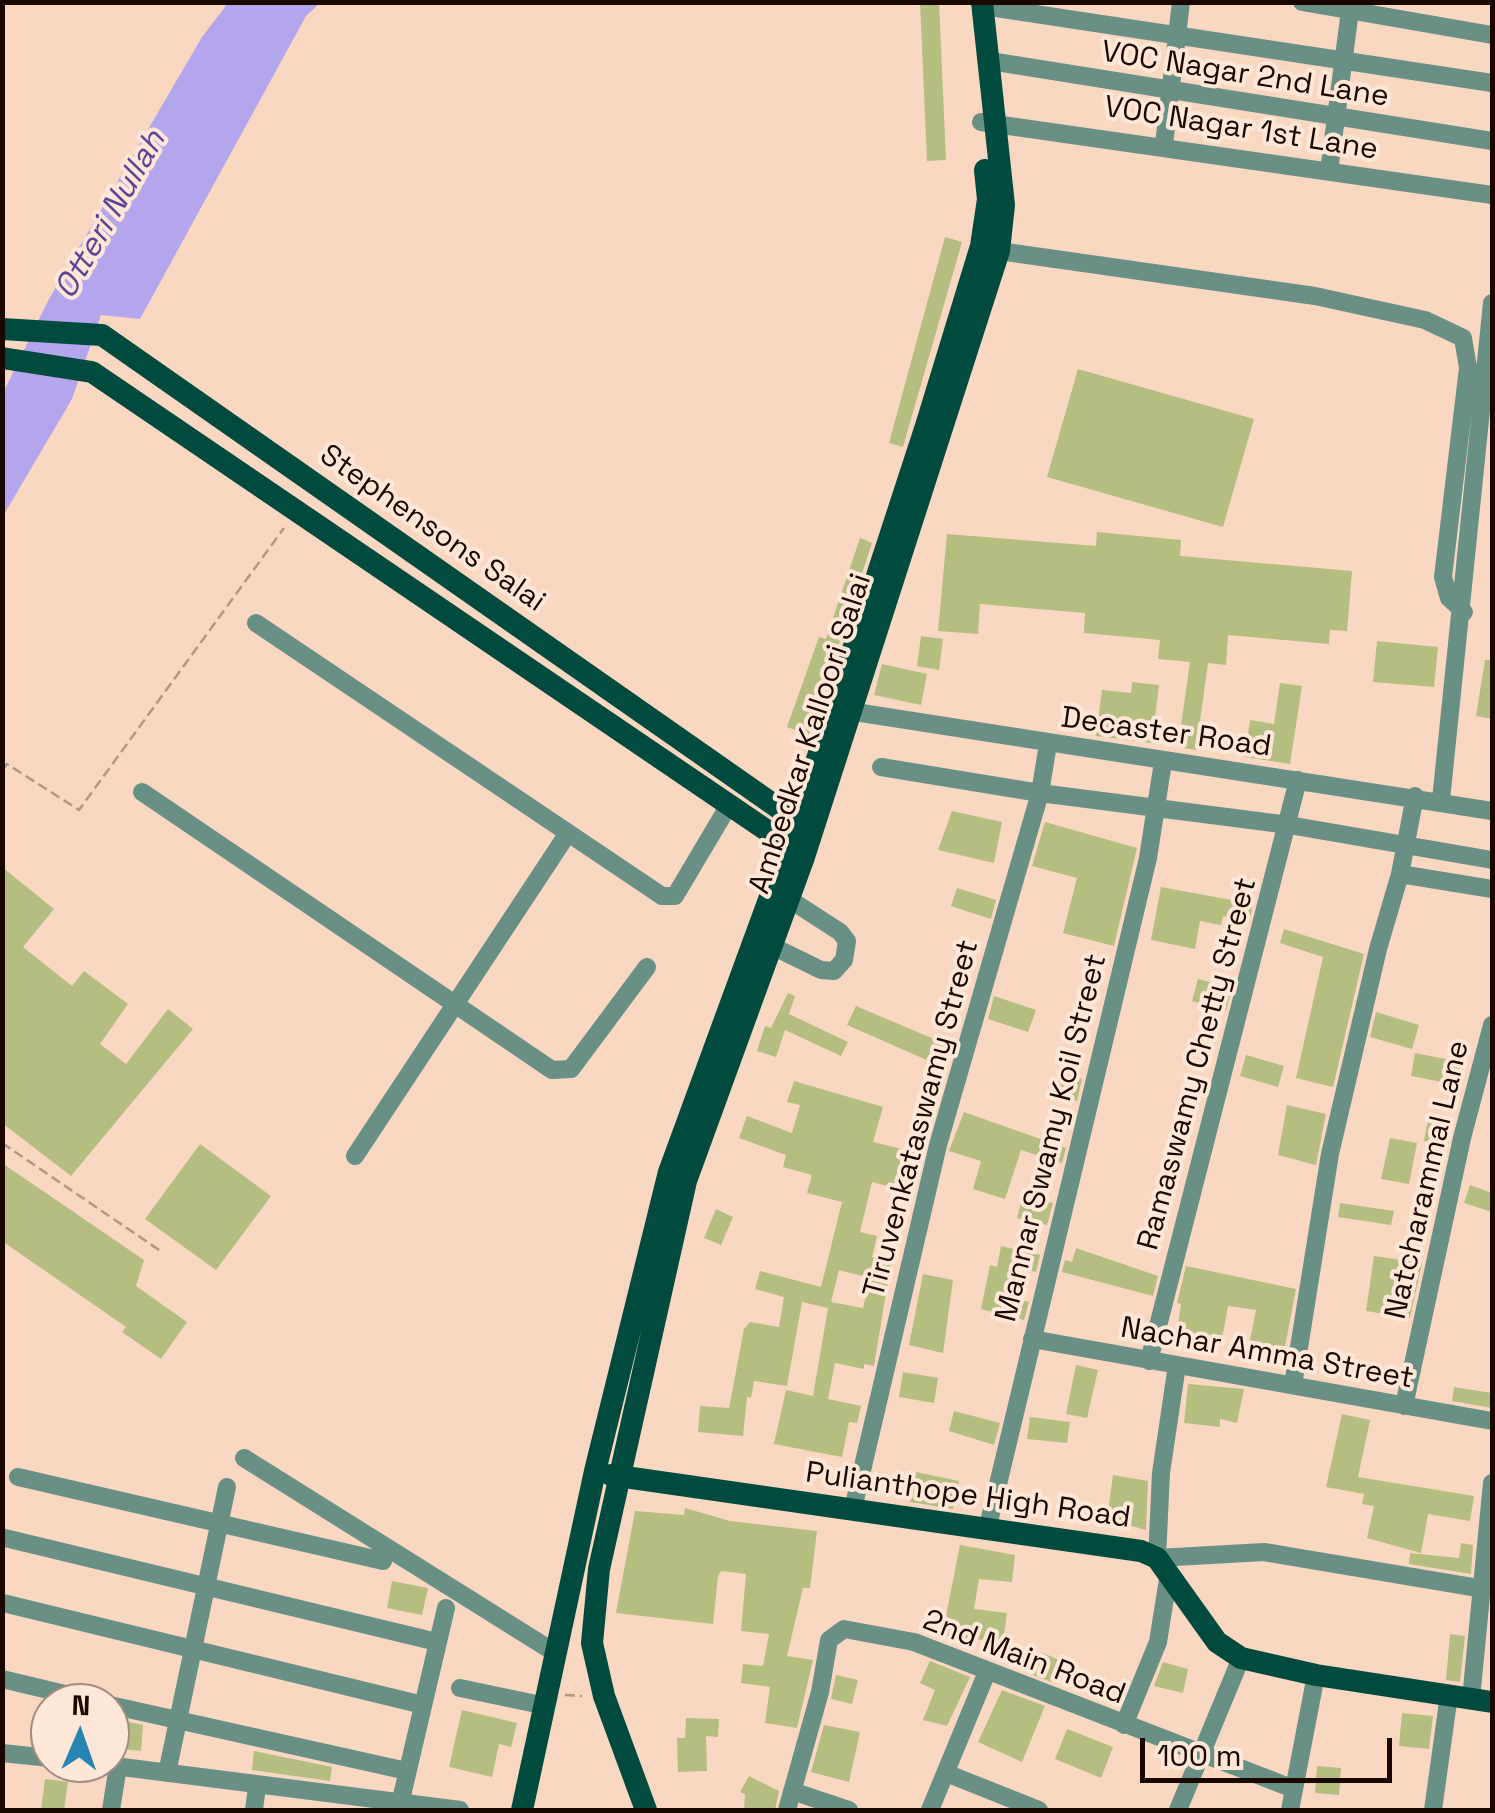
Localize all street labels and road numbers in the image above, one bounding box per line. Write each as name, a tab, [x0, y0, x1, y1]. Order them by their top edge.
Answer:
street label: VOC Nagar 2nd Lane	[1099, 34, 1391, 116]
street label: VOC Nagar 1st Lane	[1102, 90, 1380, 168]
street label: Stephensons Salai	[312, 438, 552, 620]
street label: Ambedkar Kalloori Salai	[742, 569, 880, 899]
street label: Decaster Road	[1059, 700, 1273, 766]
street label: Ramaswamy Chetty Street	[1131, 874, 1265, 1254]
street label: Tiruvenkataswamy Street	[857, 936, 987, 1302]
street label: Mannar Swamy Koil Street	[989, 950, 1115, 1326]
street label: Natcharammal Lane	[1378, 1037, 1478, 1323]
street label: Nachar Amma Street	[1118, 1311, 1416, 1397]
street label: Pulianthope High Road	[803, 1455, 1133, 1537]
street label: 2nd Main Road	[918, 1603, 1130, 1713]

